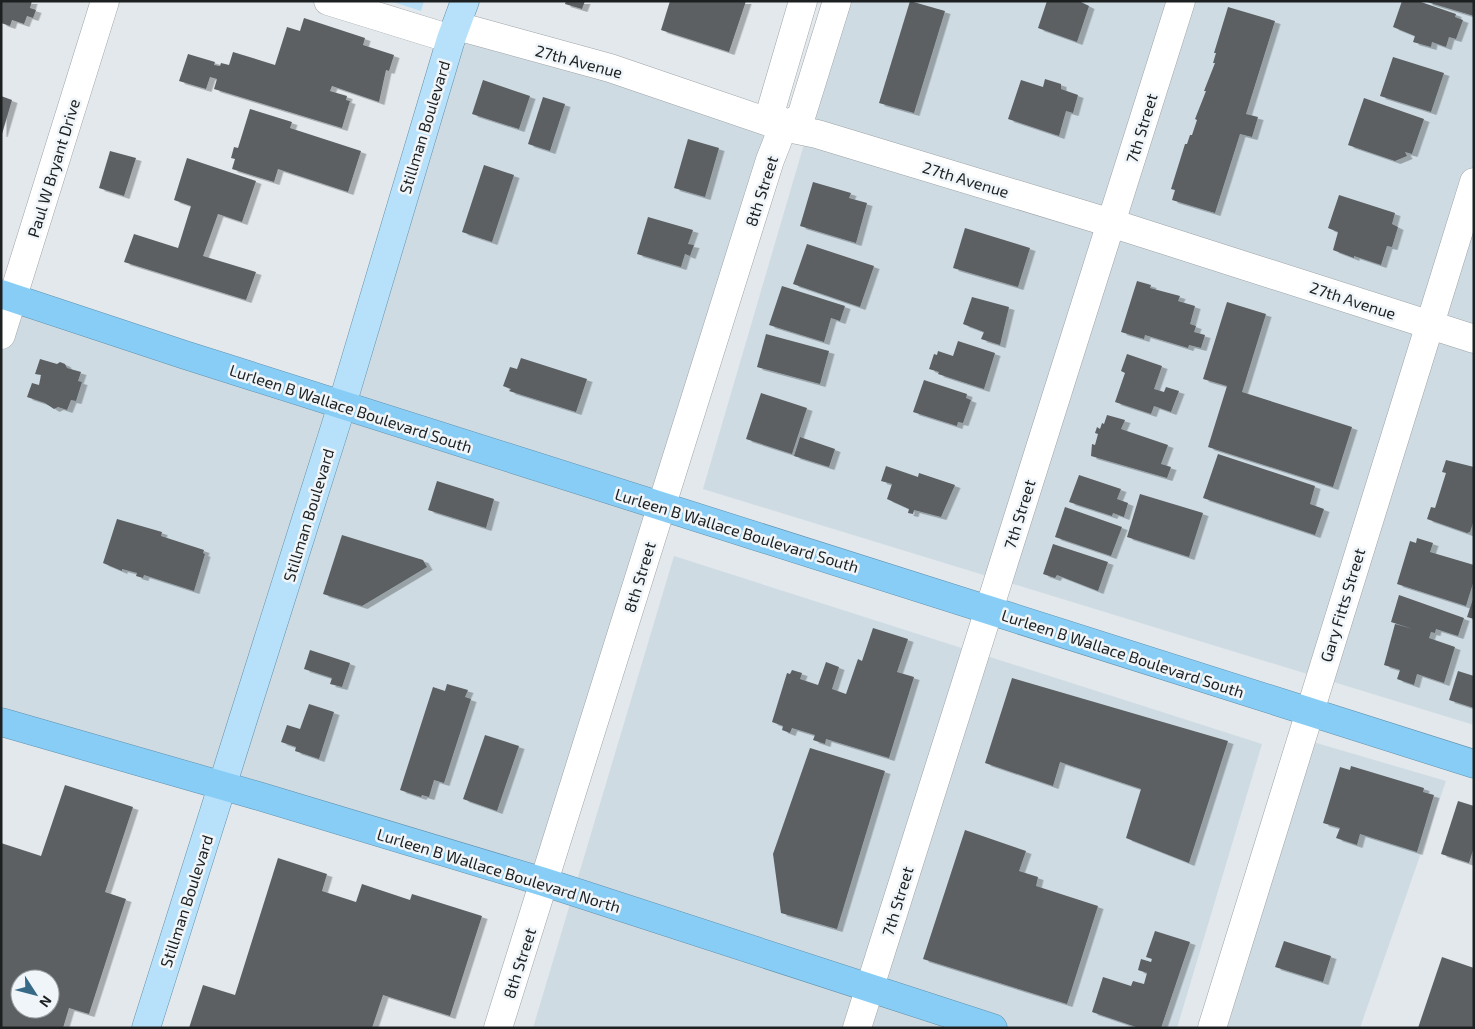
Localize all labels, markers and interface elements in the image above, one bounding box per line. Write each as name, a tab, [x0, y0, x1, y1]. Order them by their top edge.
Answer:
street label: 27th Avenue	[533, 40, 625, 82]
street label: Stillman Boulevard	[395, 58, 453, 196]
street label: 7th Street	[1121, 91, 1161, 165]
street label: Paul W Bryant Drive	[23, 96, 83, 240]
street label: 8th Street	[741, 153, 781, 229]
street label: 27th Avenue	[920, 157, 1012, 201]
street label: 27th Avenue	[1308, 277, 1398, 323]
street label: Lurleen B Wallace Boulevard South	[227, 360, 475, 456]
street label: Stillman Boulevard	[279, 446, 337, 584]
street label: 7th Street	[999, 477, 1039, 551]
street label: Lurleen B Wallace Boulevard South	[613, 484, 861, 576]
street label: 8th Street	[619, 539, 659, 615]
street label: Gary Fitts Street	[1316, 546, 1368, 664]
street label: Lurleen B Wallace Boulevard South	[999, 605, 1247, 701]
street label: Lurleen B Wallace Boulevard North	[375, 824, 623, 916]
street label: Stillman Boulevard	[156, 832, 216, 970]
street label: 7th Street	[877, 864, 917, 938]
street label: 8th Street	[499, 925, 539, 1001]
north arrow	[10, 969, 60, 1019]
text: N	[36, 993, 56, 1011]

